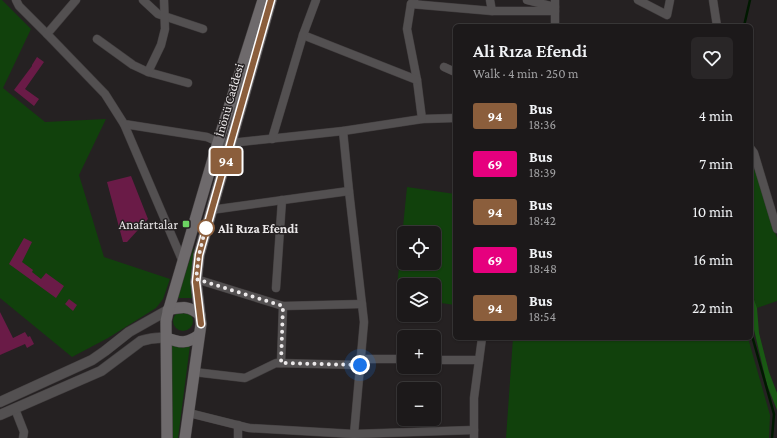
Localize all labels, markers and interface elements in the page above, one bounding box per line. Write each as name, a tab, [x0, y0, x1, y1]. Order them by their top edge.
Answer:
button: heart	[691, 37, 733, 79]
text: Ali Rıza Efendi	[473, 40, 587, 61]
street label: İnönü Caddesi	[211, 61, 247, 138]
text: Walk · 4 min · 250 m	[473, 66, 578, 81]
text: Bus	[529, 101, 552, 117]
text: 94	[488, 108, 502, 124]
text: 4 min	[698, 108, 733, 124]
text: 18:36	[529, 117, 556, 132]
line badge: 94	[208, 148, 244, 174]
text: Bus	[529, 149, 552, 165]
text: 94	[219, 153, 233, 169]
text: 69	[488, 156, 502, 172]
text: 7 min	[699, 156, 733, 172]
text: 18:39	[529, 165, 556, 180]
text: Bus	[529, 197, 552, 213]
text: 94	[488, 204, 502, 220]
text: 10 min	[693, 204, 733, 220]
text: 18:42	[529, 213, 556, 228]
place label: Anafartalar	[119, 217, 178, 232]
marker: Anafartalar	[181, 219, 191, 229]
marker: Ali Rıza Efendi	[197, 219, 215, 237]
place label: Ali Rıza Efendi	[217, 221, 298, 236]
map controls	[397, 226, 441, 426]
button: locate	[397, 226, 441, 270]
text: Bus	[529, 245, 552, 261]
text: 69	[488, 252, 502, 268]
text: 16 min	[694, 252, 733, 268]
text: 18:48	[529, 261, 557, 276]
button: layers	[397, 278, 441, 322]
text: Bus	[529, 293, 552, 309]
text: 94	[488, 300, 502, 316]
text: 22 min	[692, 300, 733, 316]
text: 18:54	[529, 309, 556, 324]
button: +	[397, 330, 441, 374]
your location	[350, 355, 370, 375]
button: −	[397, 382, 441, 426]

